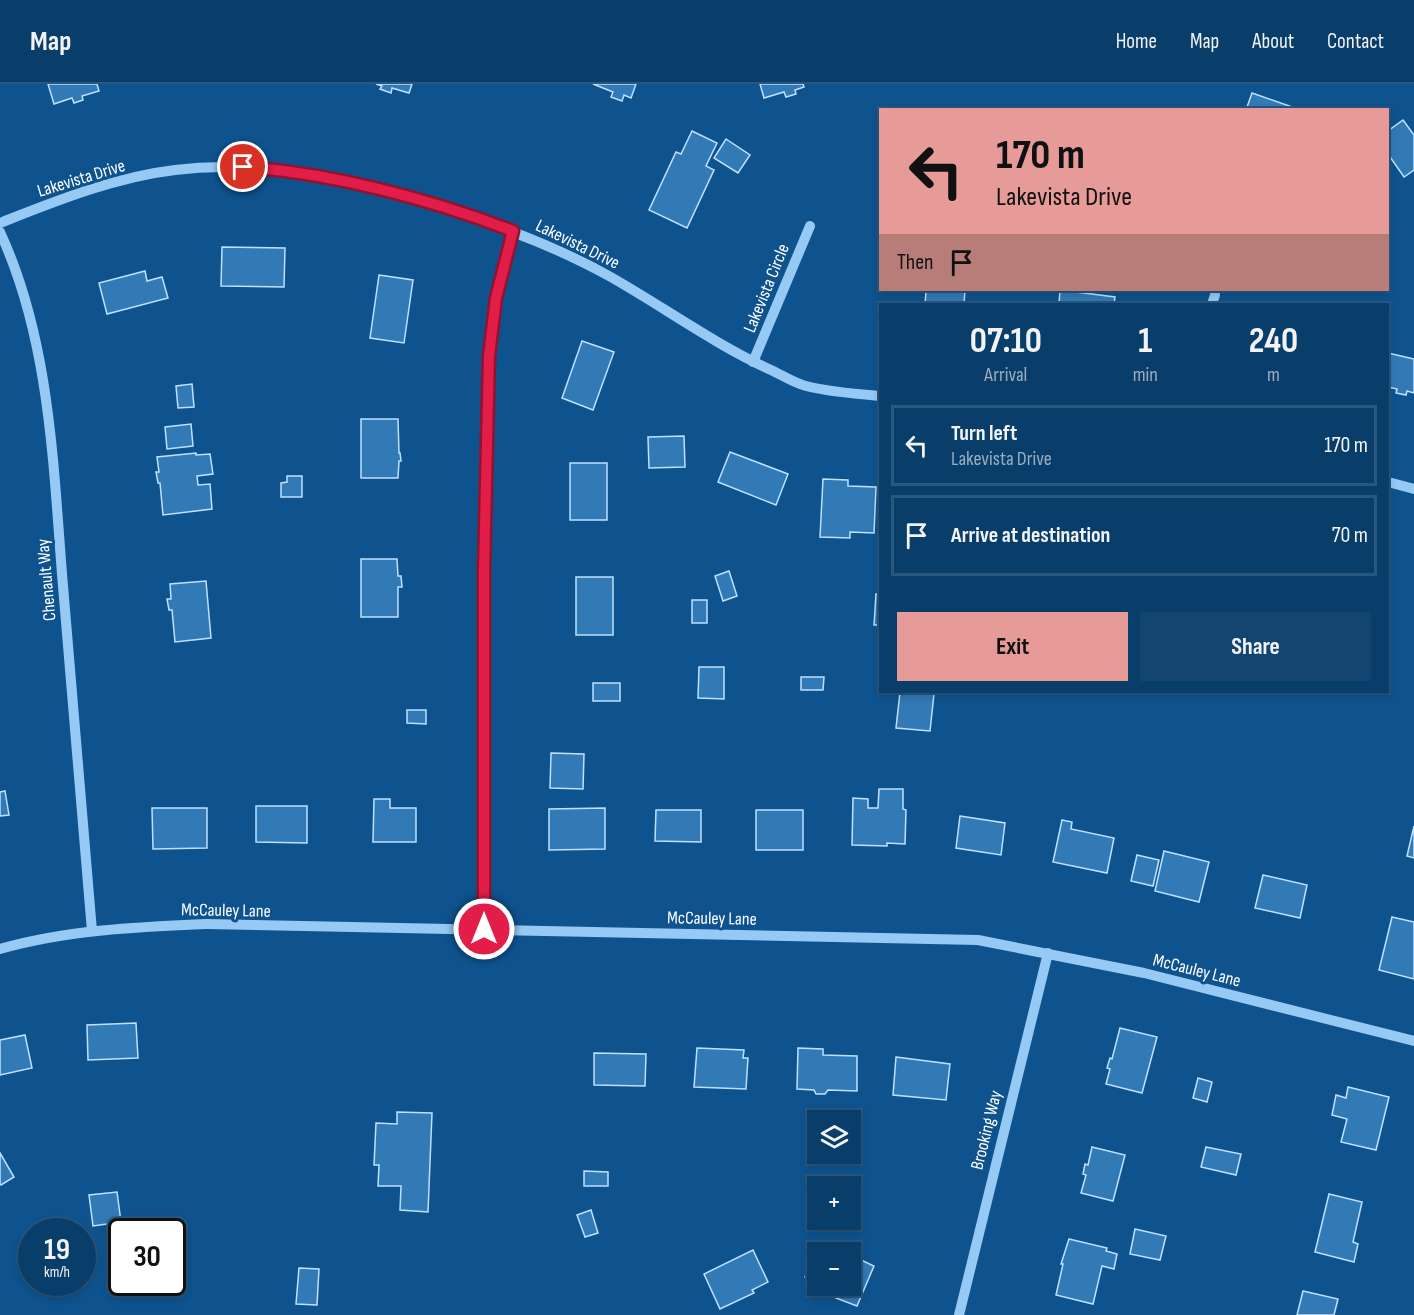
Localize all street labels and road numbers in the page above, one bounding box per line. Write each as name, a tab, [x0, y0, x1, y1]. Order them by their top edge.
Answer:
street label: Lakevista Drive	[35, 155, 128, 202]
street label: Lakevista Drive	[532, 215, 623, 274]
street label: Lakevista Circle	[739, 241, 794, 336]
street label: Chenault Way	[32, 538, 61, 622]
street label: McCauley Lane	[181, 899, 271, 922]
street label: McCauley Lane	[667, 907, 757, 930]
street label: McCauley Lane	[1151, 949, 1243, 992]
street label: Brooking Way	[967, 1088, 1006, 1172]

